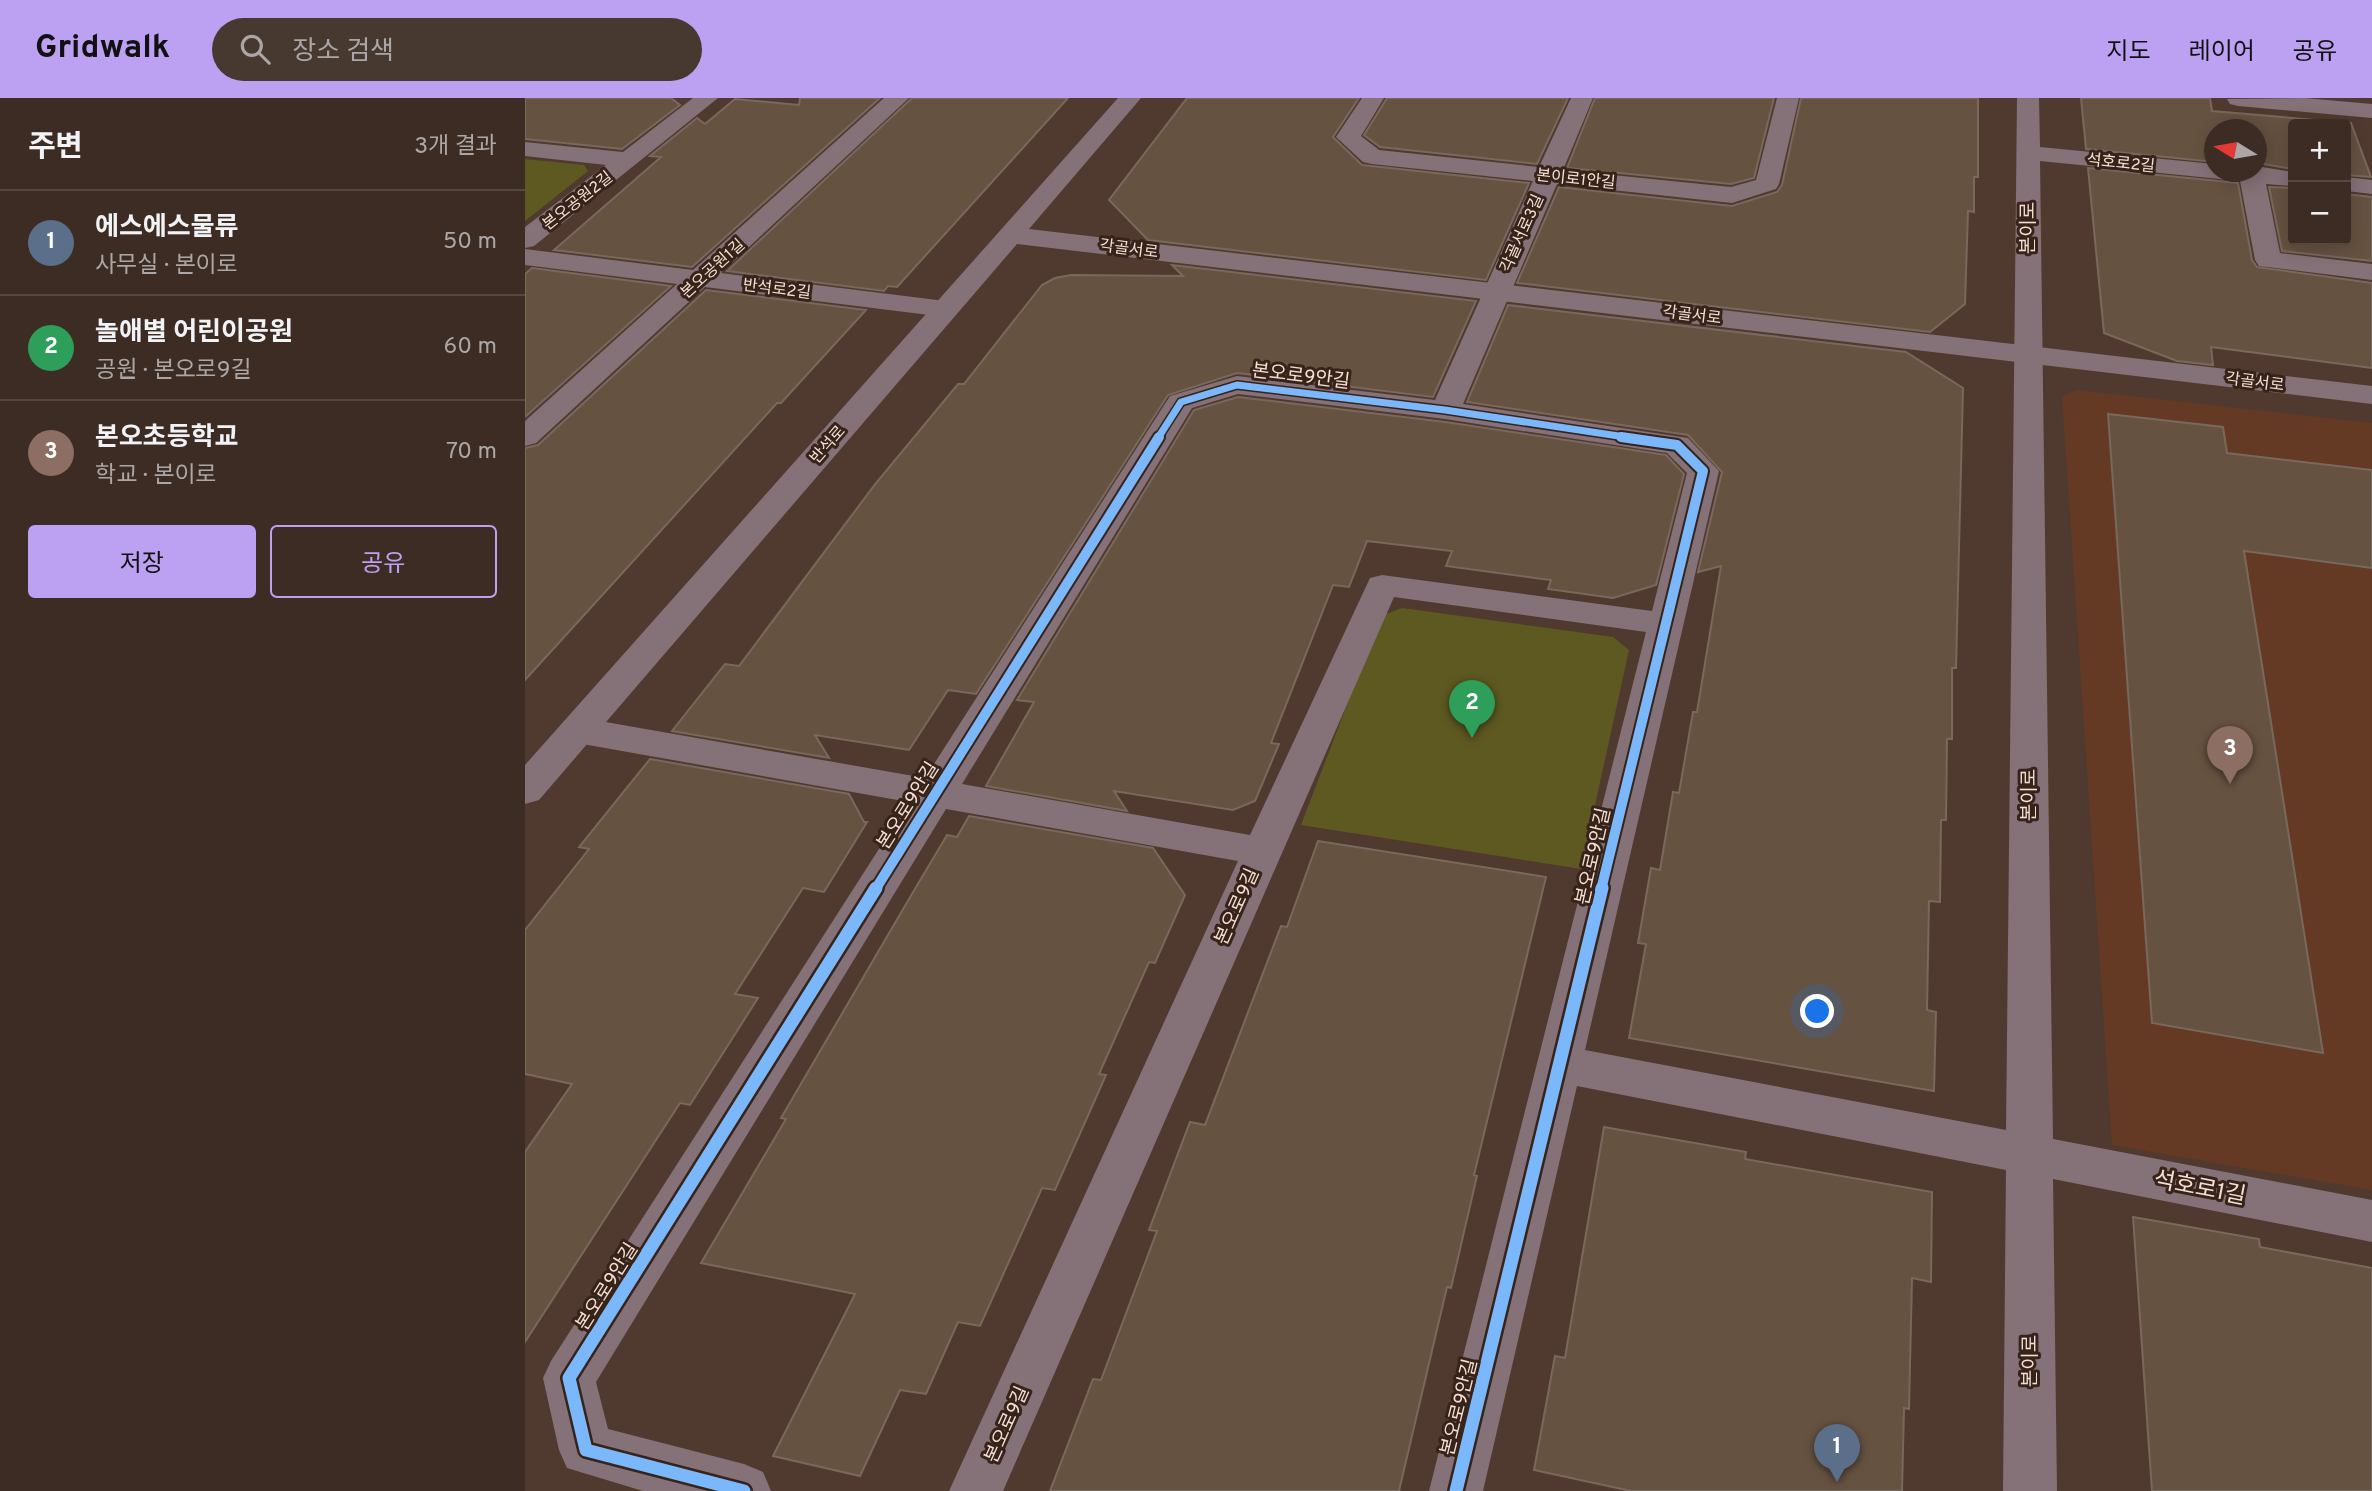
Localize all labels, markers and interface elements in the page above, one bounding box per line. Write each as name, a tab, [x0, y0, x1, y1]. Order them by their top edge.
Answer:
search box	[212, 18, 702, 81]
text: Gridwalk	[35, 28, 170, 70]
icon: search	[236, 30, 274, 68]
text: 장소 검색	[292, 36, 394, 69]
text: 지도	[2106, 38, 2151, 68]
text: 레이어	[2189, 38, 2255, 68]
text: 공유	[2293, 38, 2337, 68]
north arrow	[2204, 119, 2267, 182]
map controls	[2288, 119, 2351, 245]
button: +	[2288, 119, 2351, 182]
text: 주변	[28, 130, 83, 167]
text: 3개 결과	[414, 133, 497, 162]
street label: 석호로2길	[2086, 150, 2156, 178]
street label: 본이로1안길	[1535, 166, 1616, 194]
street label: 본오공원2길	[539, 168, 617, 235]
button: −	[2288, 182, 2351, 245]
street label: 각골서로3길	[1497, 192, 1549, 276]
street label: 본이로	[2017, 202, 2041, 254]
text: 에스에스물류	[95, 212, 239, 245]
text: 1	[46, 228, 56, 257]
text: 50 m	[443, 228, 497, 257]
street label: 본오공원1길	[677, 235, 750, 304]
street label: 각골서로	[1098, 236, 1159, 264]
text: 사무실 · 본이로	[95, 252, 238, 281]
street label: 반석로2길	[741, 276, 812, 304]
street label: 각골서로	[1661, 302, 1722, 330]
text: 놀애별 어린이공원	[95, 317, 293, 350]
text: 2	[44, 333, 58, 362]
text: 60 m	[444, 333, 497, 362]
text: 공원 · 본오로9길	[95, 357, 252, 386]
street label: 본오로9안길	[1250, 359, 1351, 395]
street label: 각골서로	[2224, 369, 2285, 397]
text: 본오초등학교	[95, 422, 239, 455]
street label: 반석로	[806, 422, 851, 469]
text: 3	[44, 438, 58, 467]
text: 70 m	[446, 438, 497, 467]
text: 학교 · 본이로	[95, 462, 217, 491]
button: 저장	[28, 525, 256, 598]
button: 공유	[270, 525, 497, 598]
pin: 2	[1449, 680, 1495, 738]
pin: 3	[2207, 726, 2253, 784]
street label: 본오로9안길	[872, 758, 945, 854]
street label: 본이로	[2018, 769, 2042, 821]
street label: 본오로9안길	[1571, 806, 1617, 907]
street label: 본오로9길	[1210, 865, 1265, 949]
your location	[1800, 994, 1834, 1028]
street label: 석호로1길	[2151, 1166, 2248, 1213]
street label: 본오로9안길	[571, 1239, 644, 1335]
street label: 본이로	[2019, 1335, 2043, 1387]
street label: 본오로9안길	[1436, 1357, 1484, 1458]
street label: 본오로9길	[980, 1383, 1035, 1467]
pin: 1	[1814, 1424, 1860, 1482]

